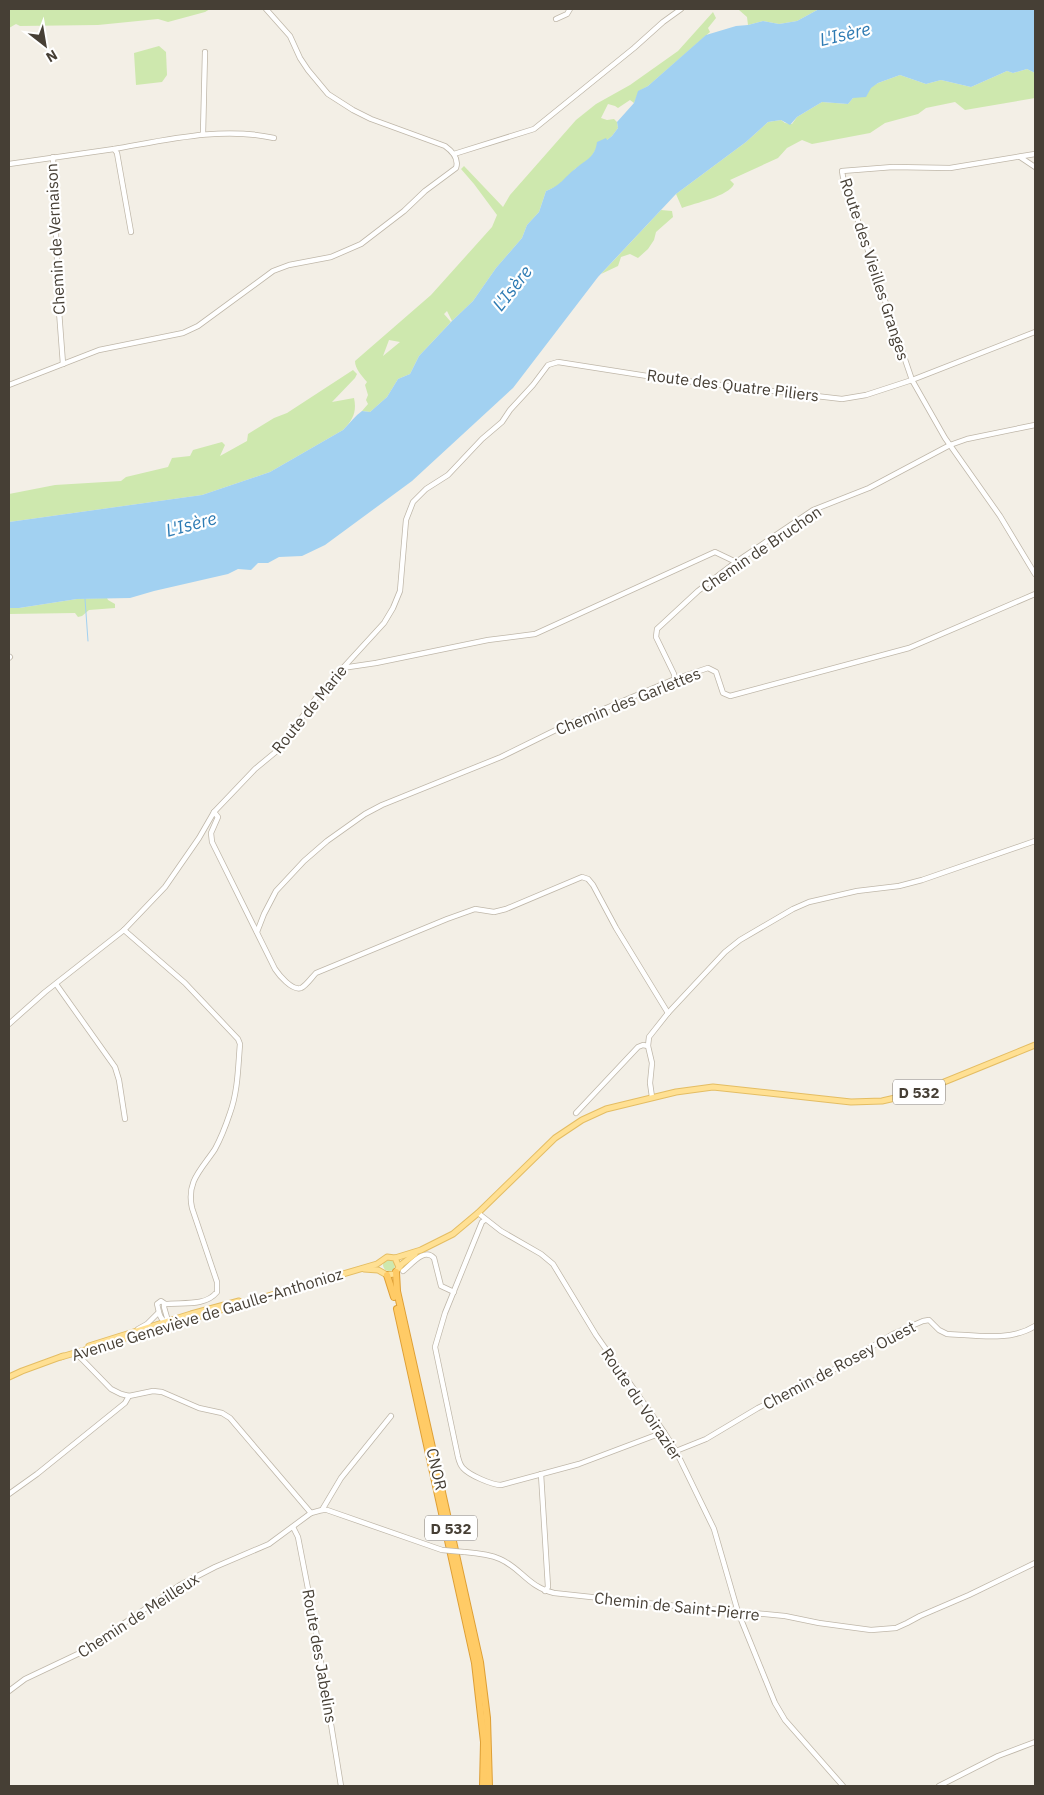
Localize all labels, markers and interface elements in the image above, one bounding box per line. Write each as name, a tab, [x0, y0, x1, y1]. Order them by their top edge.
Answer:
water label: L'Isère	[817, 17, 873, 51]
north arrow	[20, 20, 70, 70]
text: N	[43, 46, 61, 66]
street label: Chemin de Vernaison	[41, 163, 69, 315]
street label: Route des Vieilles Granges	[836, 175, 914, 363]
water label: L'Isère	[487, 261, 537, 315]
street label: Route des Quatre Piliers	[646, 365, 820, 405]
street label: Chemin de Bruchon	[697, 501, 825, 597]
water label: L'Isère	[163, 506, 219, 542]
street label: Route de Marie	[267, 661, 351, 757]
street label: Chemin des Garlettes	[553, 663, 703, 739]
road number: D 532	[893, 1080, 945, 1104]
street label: Avenue Geneviève de Gaulle-Anthonioz	[69, 1263, 345, 1365]
street label: Chemin de Rosey Ouest	[759, 1316, 919, 1414]
street label: Route du Voirazier	[597, 1344, 687, 1464]
street label: CNOR	[422, 1446, 452, 1492]
road number: D 532	[425, 1516, 477, 1540]
street label: Chemin de Meilleux	[73, 1568, 203, 1662]
street label: Route des Jabelins	[298, 1587, 342, 1725]
street label: Chemin de Saint-Pierre	[593, 1587, 761, 1625]

